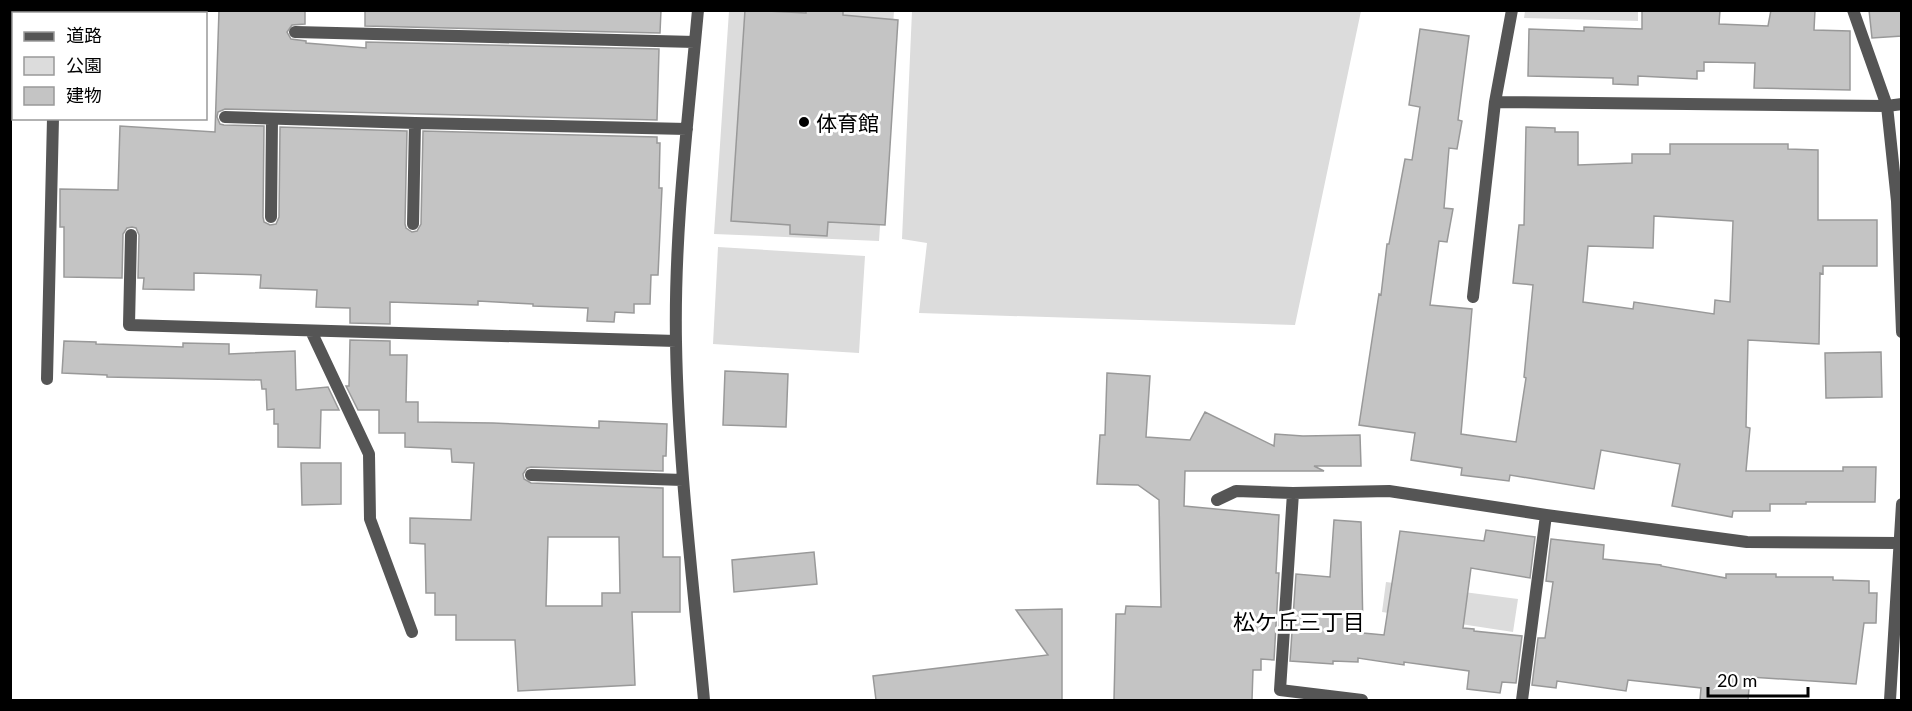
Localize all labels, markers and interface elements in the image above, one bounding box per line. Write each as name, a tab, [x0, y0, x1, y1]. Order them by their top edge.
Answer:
legend	[12, 12, 207, 120]
text: 道路	[66, 24, 102, 46]
text: 公園	[66, 54, 102, 76]
text: 建物	[66, 84, 102, 106]
place label: 体育館	[816, 110, 879, 135]
marker: 体育館	[797, 115, 811, 129]
district label: 松ケ丘三丁目	[1233, 608, 1365, 635]
scale bar	[1708, 660, 1808, 698]
text: 20 m	[1717, 669, 1757, 691]

